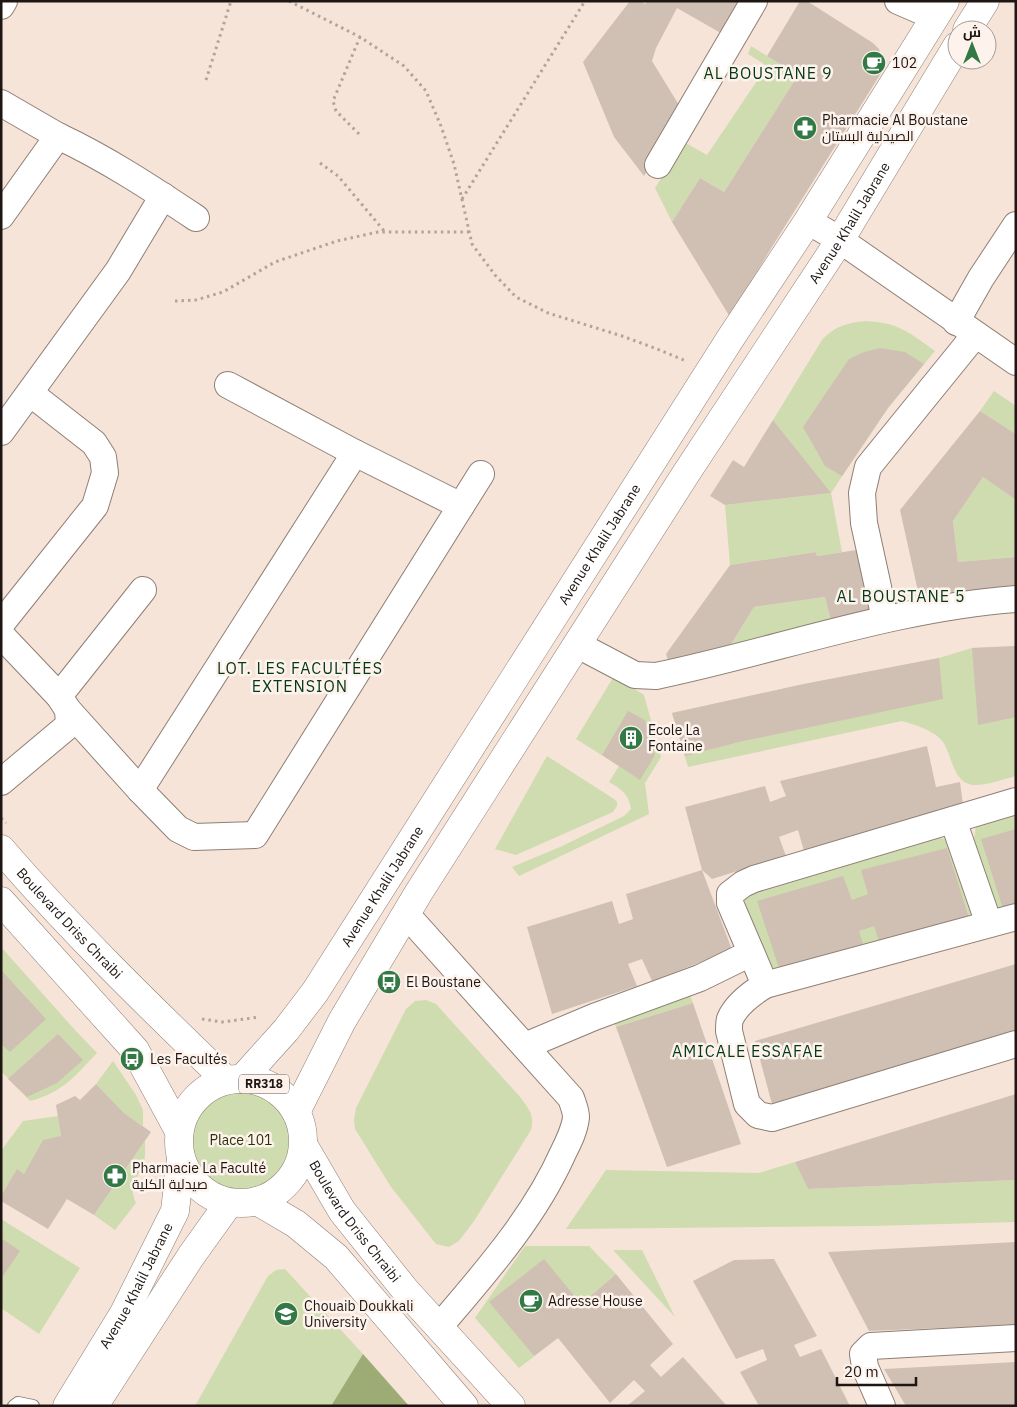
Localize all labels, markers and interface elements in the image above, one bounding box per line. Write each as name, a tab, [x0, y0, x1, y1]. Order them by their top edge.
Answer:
north arrow	[947, 20, 997, 70]
text: ش	[963, 23, 981, 41]
cafe icon: 102	[861, 50, 887, 76]
place label: 102	[892, 54, 917, 72]
district label: AL BOUSTANE 9	[703, 63, 833, 83]
place label: Pharmacie Al Boustane الصيدلية البستان	[822, 111, 968, 145]
pharmacy icon: Pharmacie Al Boustane الصيدلية البستان	[792, 115, 818, 141]
street label: Avenue Khalil Jabrane	[805, 158, 894, 287]
street label: Avenue Khalil Jabrane	[554, 480, 645, 608]
district label: AL BOUSTANE 5	[836, 586, 966, 606]
district label: LOT. LES FACULTÉES EXTENSION	[217, 657, 383, 696]
place label: Ecole La Fontaine	[648, 721, 703, 755]
building icon: Ecole La Fontaine	[618, 725, 644, 751]
street label: Avenue Khalil Jabrane	[337, 822, 427, 950]
street label: Boulevard Driss Chraibi	[13, 864, 126, 983]
bus stop icon: El Boustane	[376, 969, 402, 995]
place label: El Boustane	[406, 973, 481, 991]
district label: AMICALE ESSAFAE	[672, 1041, 824, 1061]
bus stop icon: Les Facultés	[119, 1046, 145, 1072]
place label: Les Facultés	[150, 1050, 228, 1068]
road number: RR318	[239, 1074, 289, 1094]
park label: Place 101	[210, 1131, 272, 1149]
street label: Boulevard Driss Chraibi	[305, 1157, 405, 1286]
place label: Pharmacie La Faculté صيدلية الكلية	[132, 1159, 266, 1193]
pharmacy icon: Pharmacie La Faculté صيدلية الكلية	[102, 1163, 128, 1189]
street label: Avenue Khalil Jabrane	[95, 1219, 177, 1352]
cafe icon: Adresse House	[518, 1288, 544, 1314]
place label: Adresse House	[548, 1292, 643, 1310]
place label: Chouaib Doukkali University	[304, 1297, 414, 1331]
school or university icon: Chouaib Doukkali University	[273, 1301, 299, 1327]
scale bar	[837, 1354, 916, 1386]
text: 20 m	[844, 1362, 879, 1381]

